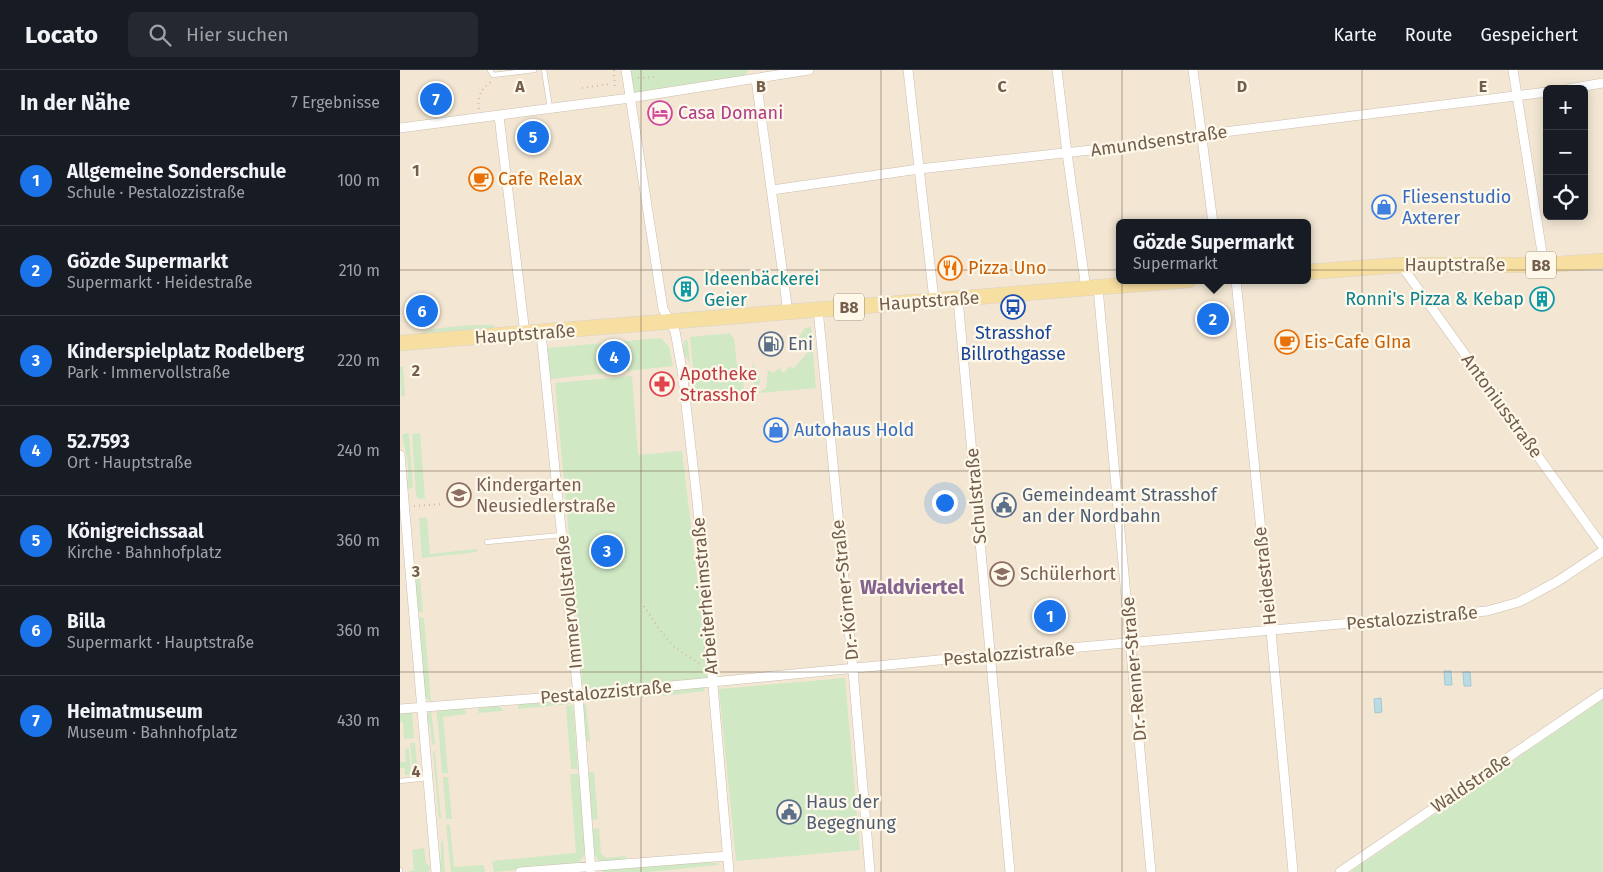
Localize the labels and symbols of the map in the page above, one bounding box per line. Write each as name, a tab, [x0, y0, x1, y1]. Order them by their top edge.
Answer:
text: A	[514, 77, 525, 96]
text: B	[756, 77, 766, 96]
text: C	[997, 77, 1007, 96]
text: D	[1237, 77, 1247, 96]
text: E	[1479, 77, 1487, 96]
pin: 7	[420, 80, 452, 118]
hotel icon: Casa Domani	[647, 100, 673, 126]
place label: Casa Domani	[678, 102, 783, 124]
pin: 5	[517, 118, 549, 156]
street label: Amundsenstraße	[1089, 121, 1229, 161]
text: 1	[412, 161, 420, 180]
cafe icon: Cafe Relax	[468, 166, 494, 192]
place label: Cafe Relax	[498, 168, 583, 190]
place label: Fliesenstudio Axterer	[1402, 186, 1511, 229]
shop icon: Fliesenstudio Axterer	[1371, 194, 1397, 220]
road number: B8	[1526, 252, 1556, 278]
street label: Hauptstraße	[1404, 254, 1506, 276]
restaurant icon: Pizza Uno	[937, 255, 963, 281]
place label: Pizza Uno	[968, 257, 1047, 279]
place label: Ideenbäckerei Geier	[704, 268, 819, 311]
building icon: Ideenbäckerei Geier	[673, 276, 699, 302]
street label: Hauptstraße	[878, 286, 980, 316]
building icon: Ronni's Pizza & Kebap	[1529, 286, 1555, 312]
place label: Ronni's Pizza & Kebap	[1345, 288, 1524, 310]
pin: 6	[406, 292, 438, 330]
road number: B8	[834, 293, 864, 320]
bus stop icon: Strasshof Billrothgasse	[1000, 294, 1026, 320]
pin: 2	[1197, 300, 1229, 338]
street label: Hauptstraße	[474, 319, 576, 349]
place label: Strasshof Billrothgasse	[960, 322, 1066, 365]
cafe icon: Eis-Cafe GIna	[1274, 329, 1300, 355]
fuel station icon: Eni	[758, 331, 784, 357]
place label: Eis-Cafe GIna	[1304, 331, 1411, 353]
place label: Eni	[788, 333, 813, 355]
pin: 4	[598, 338, 630, 376]
street label: Antoniusstraße	[1457, 350, 1547, 462]
text: 2	[412, 361, 420, 380]
place label: Apotheke Strasshof	[680, 363, 758, 406]
pharmacy icon: Apotheke Strasshof	[649, 371, 675, 397]
shop icon: Autohaus Hold	[763, 417, 789, 443]
place label: Autohaus Hold	[794, 419, 914, 441]
street label: Schulstraße	[961, 447, 991, 545]
place label: Kindergarten Neusiedlerstraße	[476, 474, 616, 517]
school or university icon: Kindergarten Neusiedlerstraße	[446, 482, 472, 508]
place label: Gemeindeamt Strasshof an der Nordbahn	[1022, 484, 1219, 527]
your location	[932, 490, 958, 516]
public building icon: Gemeindeamt Strasshof an der Nordbahn	[991, 492, 1017, 518]
street label: Arbeiterheimstraße	[687, 516, 723, 676]
street label: Dr.-Körner-Straße	[827, 518, 863, 662]
street label: Heidestraße	[1249, 526, 1281, 626]
pin: 3	[591, 532, 623, 570]
street label: Immervollstraße	[551, 534, 587, 670]
school or university icon: Schülerhort	[989, 561, 1015, 587]
text: 3	[411, 562, 420, 581]
place label: Schülerhort	[1020, 563, 1116, 585]
district label: Waldviertel	[860, 575, 964, 599]
street label: Dr.-Renner-Straße	[1117, 596, 1151, 742]
pin: 1	[1034, 597, 1066, 635]
street label: Pestalozzistraße	[1345, 601, 1479, 635]
street label: Pestalozzistraße	[942, 637, 1076, 671]
street label: Pestalozzistraße	[539, 675, 673, 709]
street label: Waldstraße	[1427, 748, 1515, 818]
text: 4	[411, 762, 421, 781]
place label: Haus der Begegnung	[806, 791, 897, 834]
public building icon: Haus der Begegnung	[776, 799, 802, 825]

